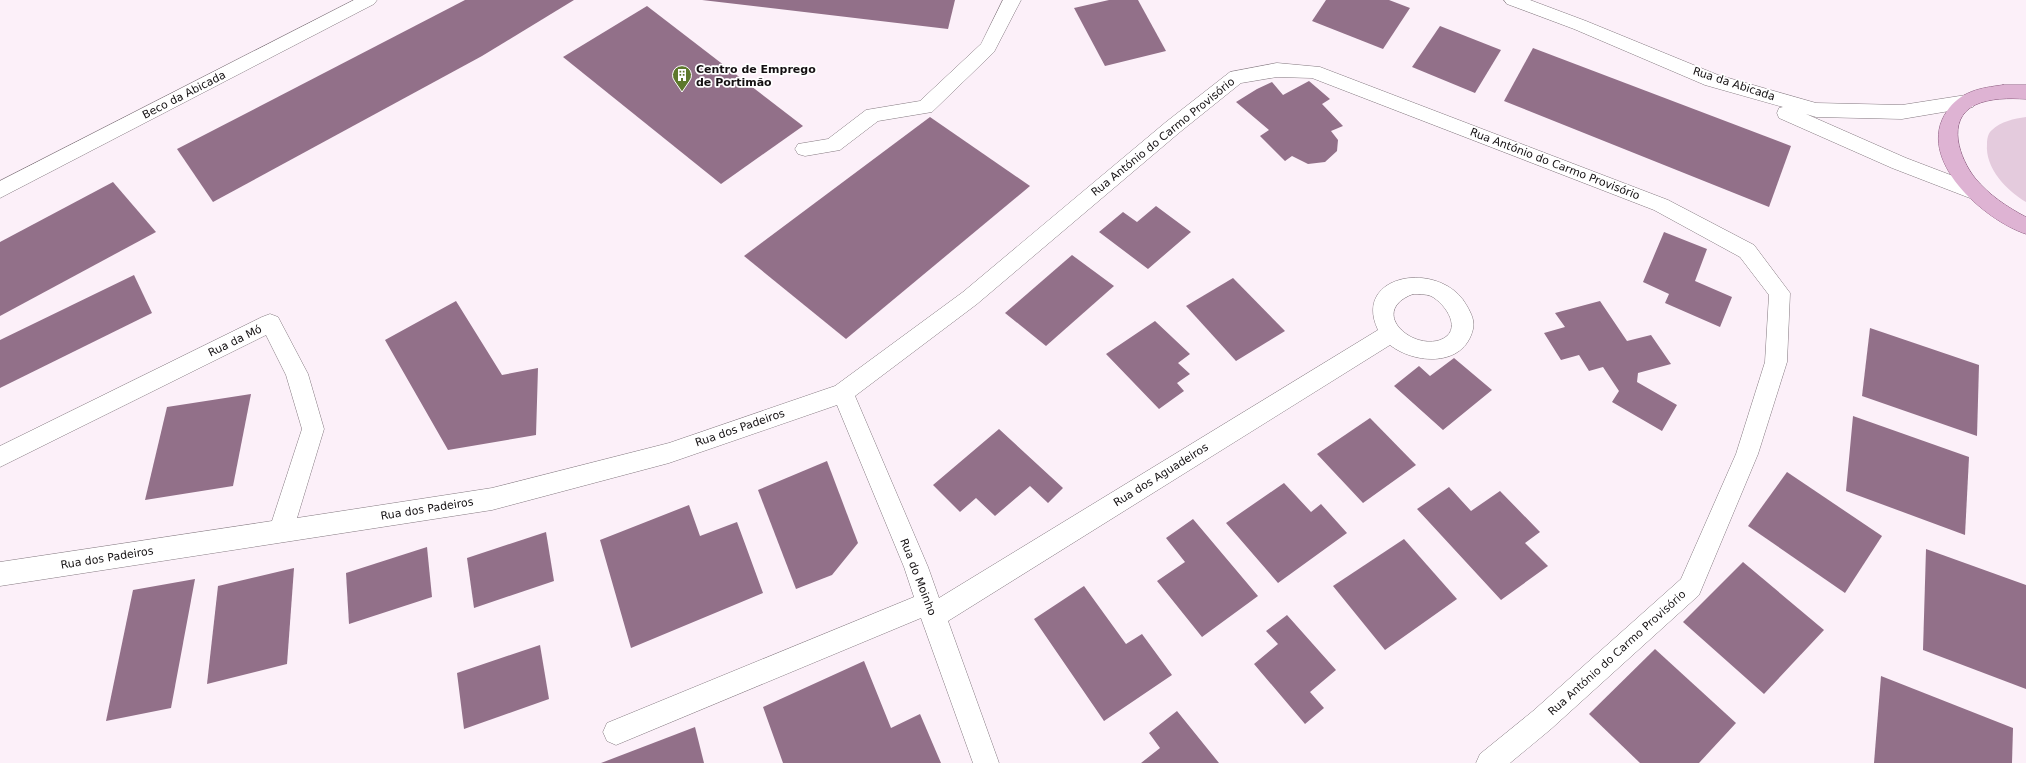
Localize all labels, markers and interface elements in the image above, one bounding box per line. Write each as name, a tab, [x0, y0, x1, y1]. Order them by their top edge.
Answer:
place label: Centro de Emprego de Portimão	[696, 63, 816, 89]
building icon: Centro de Emprego de Portimão	[671, 64, 693, 92]
street label: Rua da Abicada	[1691, 65, 1777, 103]
street label: Beco da Abicada	[140, 68, 228, 122]
street label: Rua António do Carmo Provisório	[1089, 75, 1238, 199]
street label: Rua António do Carmo Provisório	[1468, 126, 1642, 203]
street label: Rua da Mó	[206, 322, 264, 360]
street label: Rua dos Padeiros	[694, 407, 787, 449]
street label: Rua dos Aguadeiros	[1111, 440, 1211, 509]
street label: Rua dos Padeiros	[380, 495, 475, 523]
street label: Rua do Moinho	[897, 537, 939, 618]
street label: Rua dos Padeiros	[60, 544, 155, 572]
street label: Rua António do Carmo Provisório	[1545, 587, 1689, 718]

